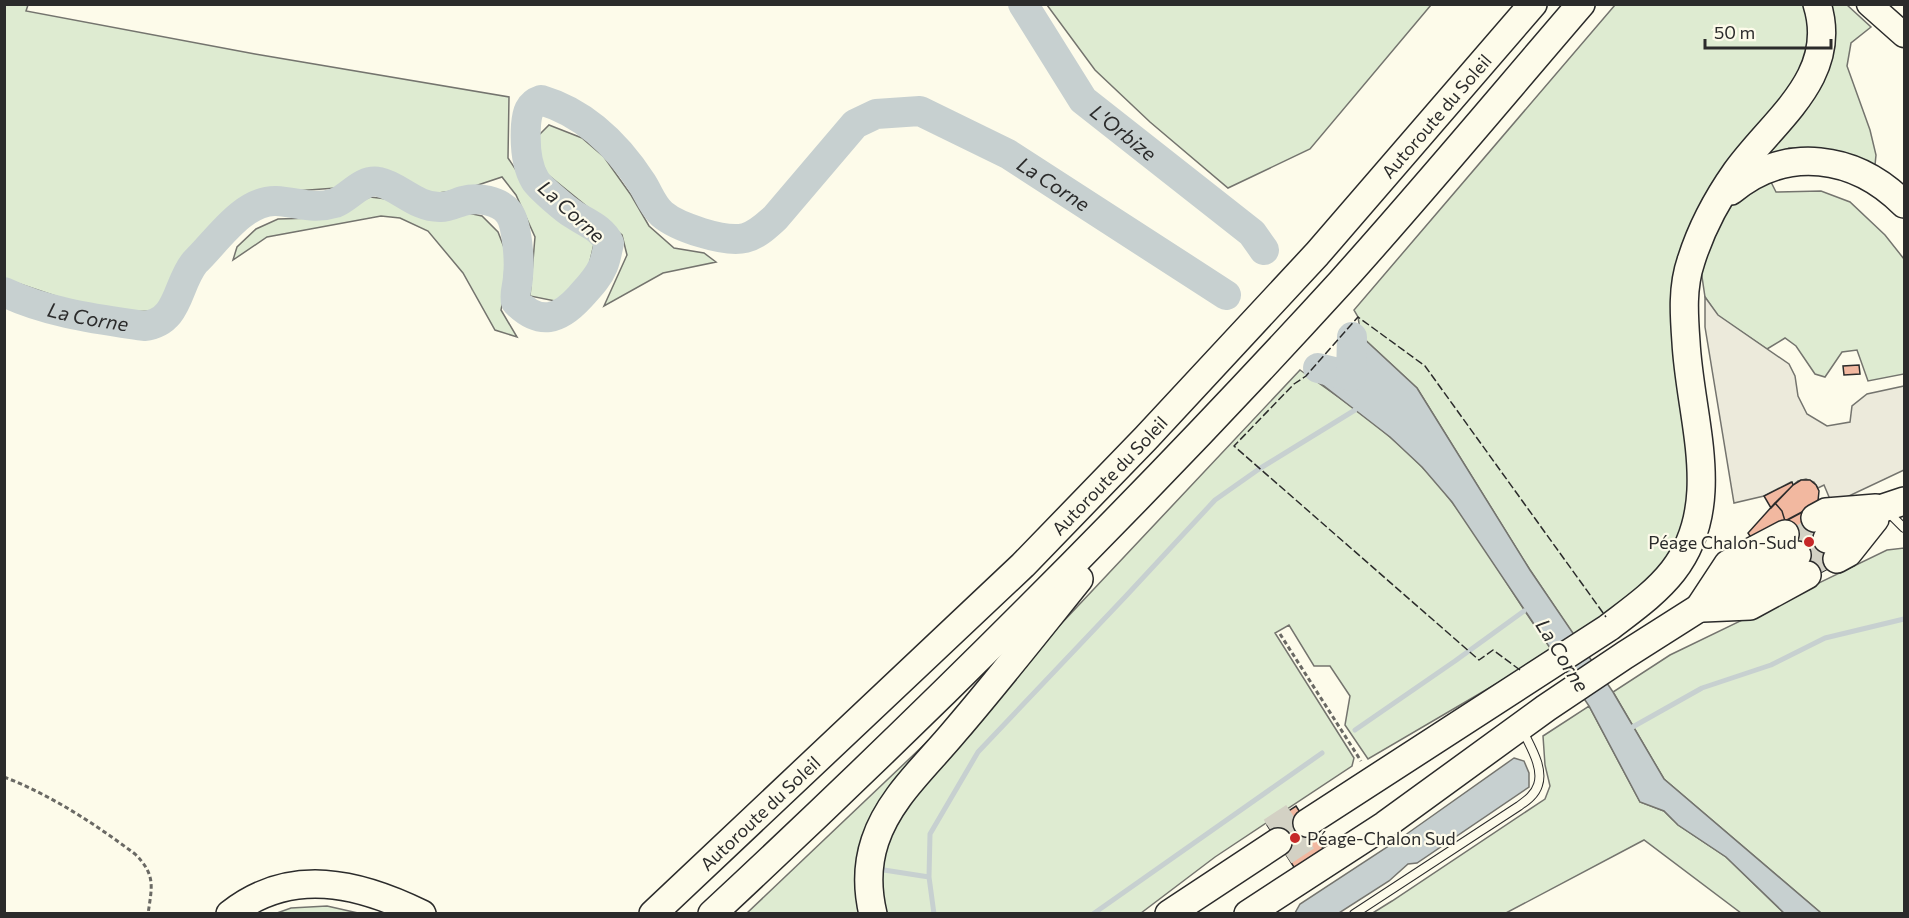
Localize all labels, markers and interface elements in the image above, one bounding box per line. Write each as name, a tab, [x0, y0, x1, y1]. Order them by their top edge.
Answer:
scale bar	[1705, 12, 1831, 50]
text: 50 m	[1714, 21, 1755, 43]
street label: Autoroute du Soleil	[1377, 49, 1496, 183]
water label: L'Orbize	[1086, 99, 1162, 166]
water label: La Corne	[1013, 151, 1095, 216]
water label: La Corne	[534, 175, 611, 247]
water label: La Corne	[45, 297, 131, 336]
street label: Autoroute du Soleil	[1047, 411, 1172, 540]
place label: Péage Chalon-Sud	[1648, 531, 1797, 553]
marker: Péage Chalon-Sud	[1802, 535, 1816, 549]
water label: La Corne	[1531, 614, 1595, 696]
street label: Autoroute du Soleil	[695, 751, 825, 875]
place label: Péage-Chalon Sud	[1307, 827, 1456, 849]
marker: Péage-Chalon Sud	[1288, 831, 1302, 845]

